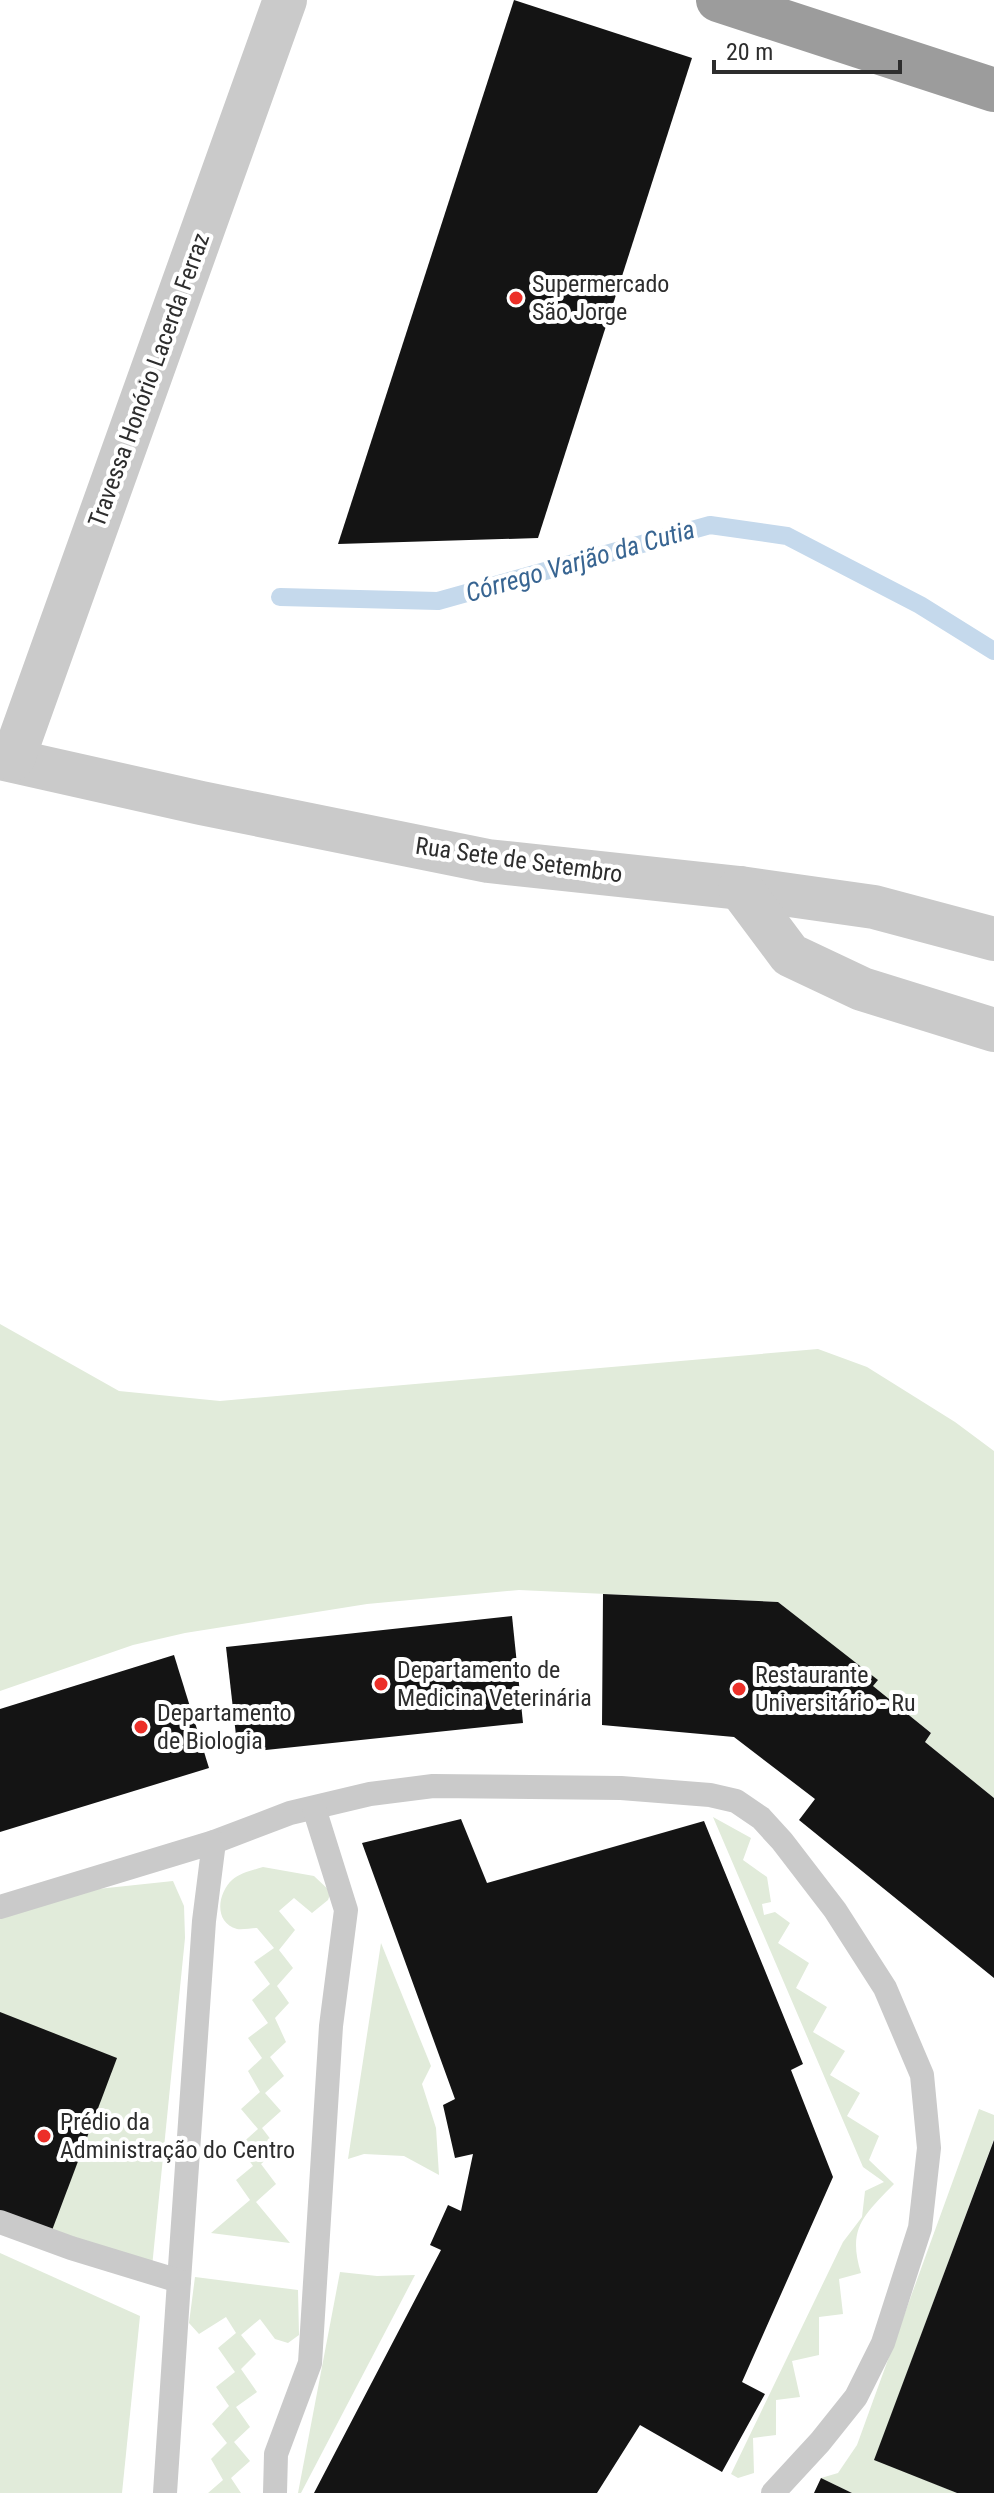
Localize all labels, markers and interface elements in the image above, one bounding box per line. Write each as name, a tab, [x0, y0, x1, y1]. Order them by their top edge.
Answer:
scale bar	[714, 24, 900, 74]
text: 20 m	[726, 38, 773, 66]
street label: Travessa Honório Lacerda Ferraz	[83, 229, 215, 531]
place label: Supermercado São Jorge	[532, 270, 669, 326]
marker: Supermercado São Jorge	[507, 289, 525, 307]
water label: Córrego Varjão da Cutia	[462, 514, 698, 608]
street label: Rua Sete de Setembro	[414, 832, 624, 888]
place label: Departamento de Medicina Veterinária	[397, 1656, 592, 1712]
place label: Restaurante Universitário - Ru	[755, 1661, 916, 1717]
marker: Departamento de Medicina Veterinária	[372, 1675, 390, 1693]
marker: Restaurante Universitário - Ru	[730, 1680, 748, 1698]
place label: Departamento de Biologia	[157, 1699, 292, 1755]
marker: Departamento de Biologia	[132, 1718, 150, 1736]
place label: Prédio da Administração do Centro	[60, 2108, 295, 2164]
marker: Prédio da Administração do Centro	[35, 2127, 53, 2145]

